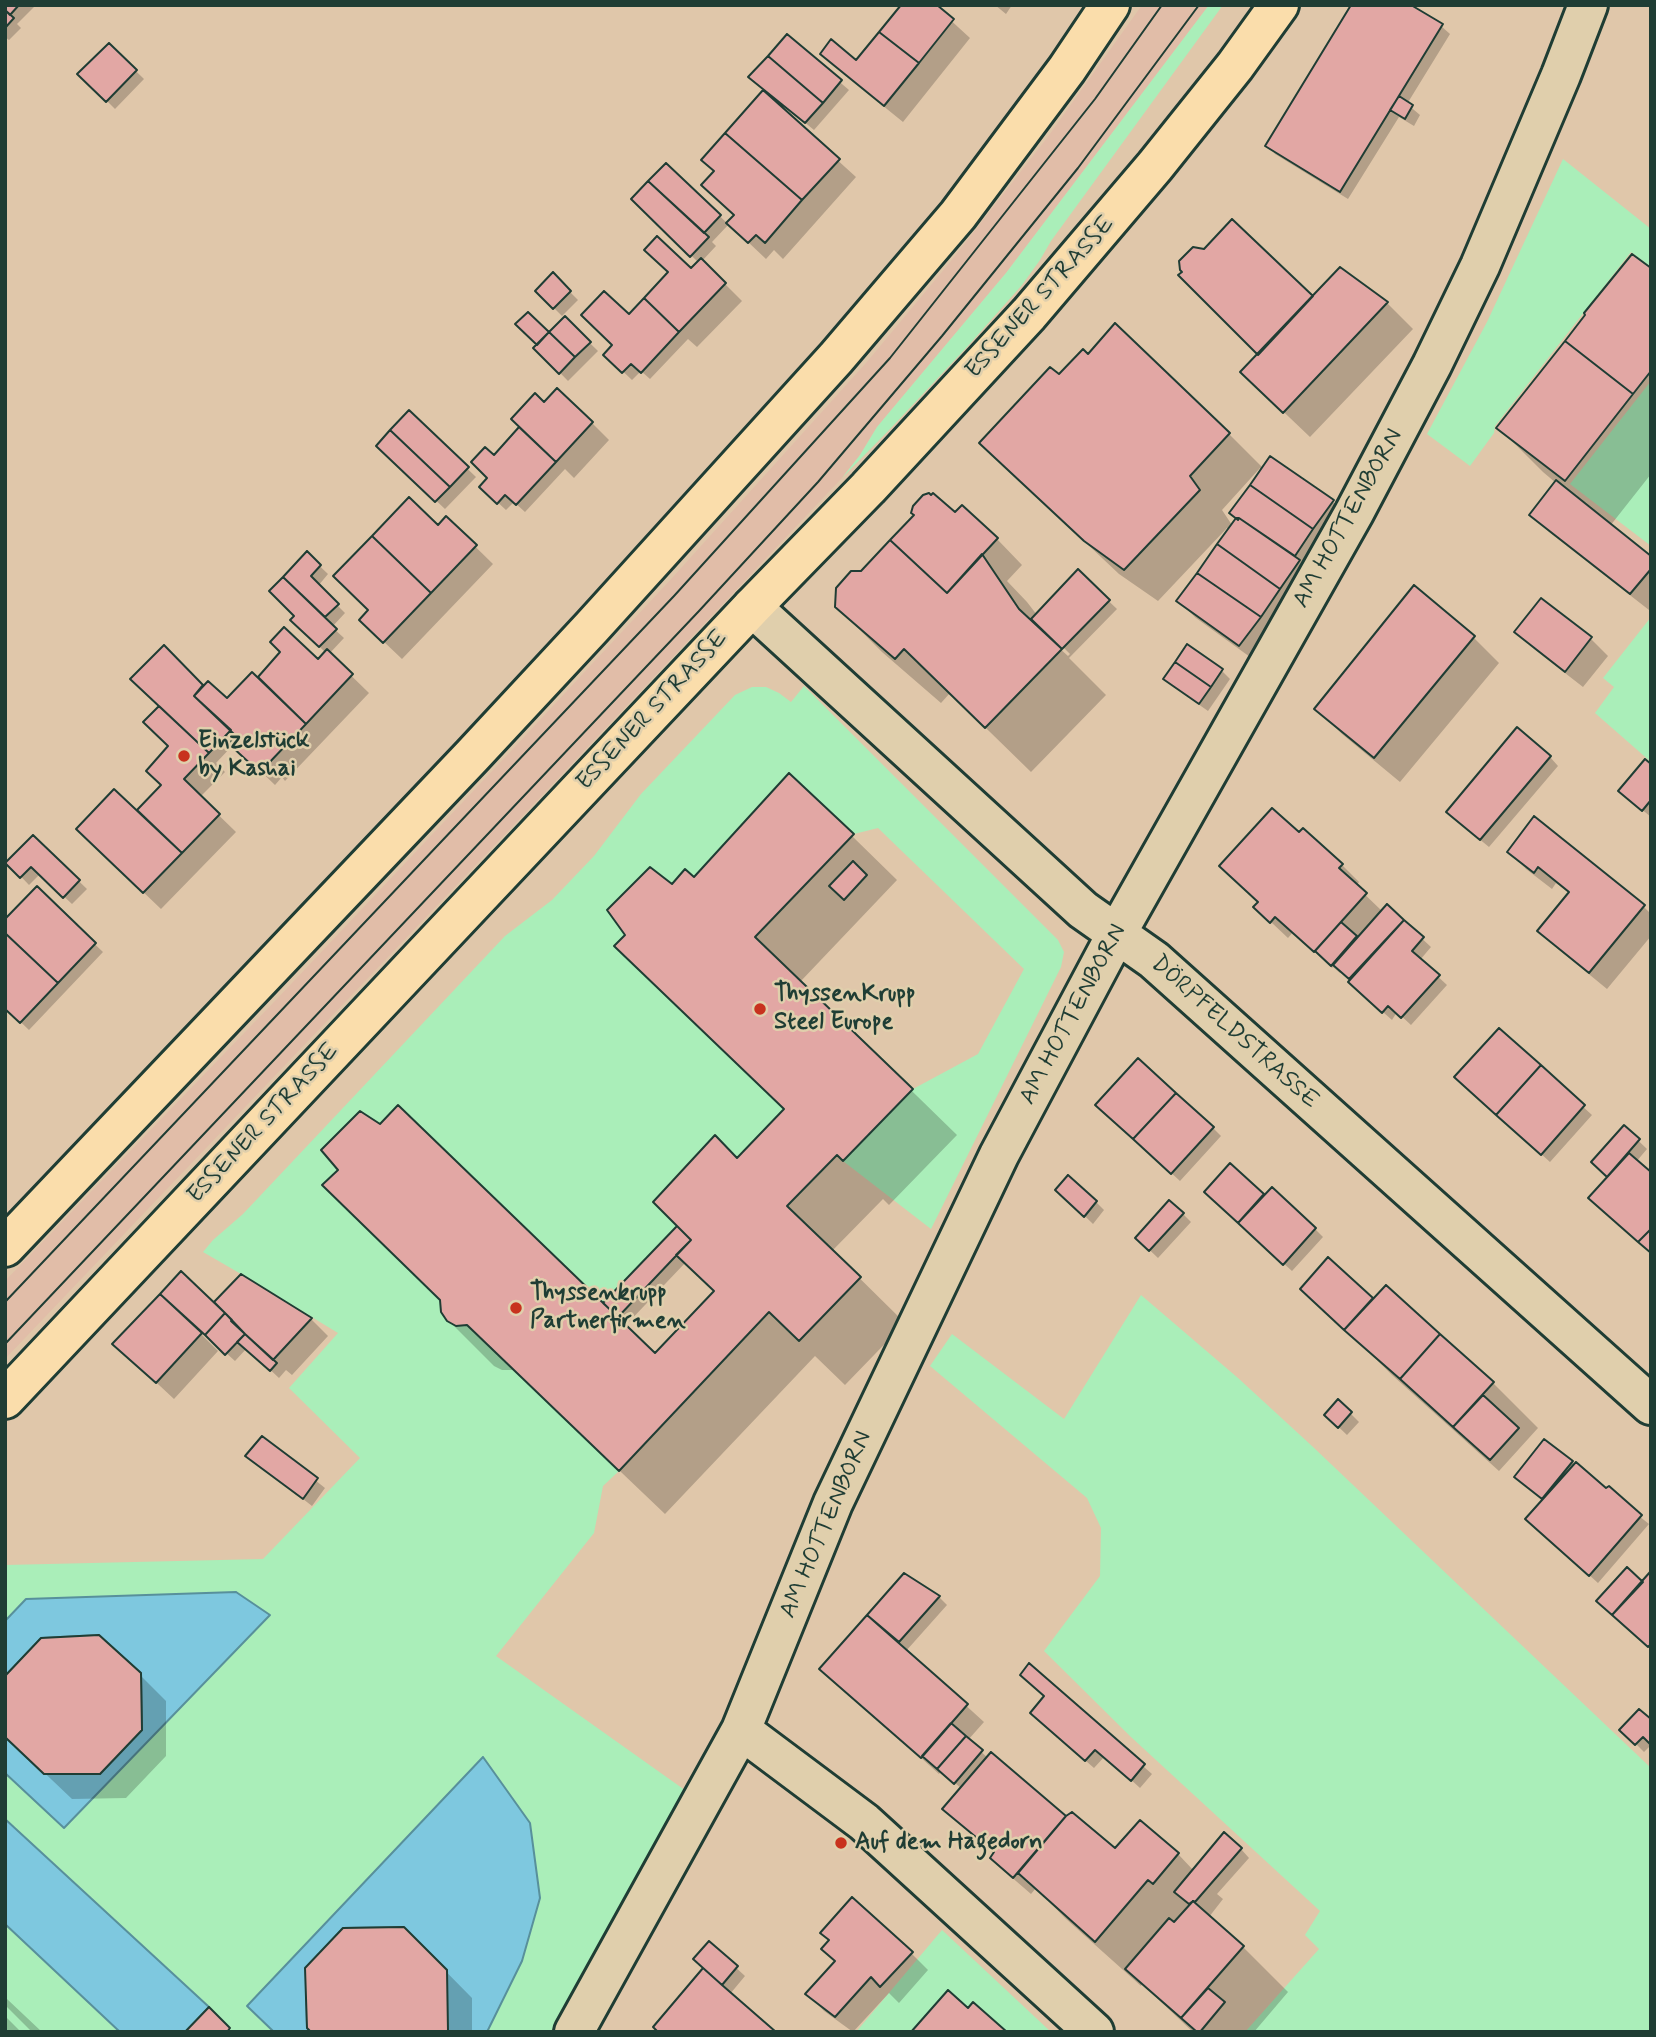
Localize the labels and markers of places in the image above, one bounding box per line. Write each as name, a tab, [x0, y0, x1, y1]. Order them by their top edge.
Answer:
place label: Einzelstück by Kashai	[198, 728, 309, 784]
marker: Einzelstück by Kashai	[176, 748, 192, 764]
place label: ThyssenKrupp Steel Europe	[774, 981, 915, 1037]
marker: ThyssenKrupp Steel Europe	[752, 1001, 768, 1017]
place label: Thyssenkrupp Partnerfirmen	[530, 1280, 685, 1336]
marker: Thyssenkrupp Partnerfirmen	[508, 1300, 524, 1316]
place label: Auf dem Hagedorn	[855, 1829, 1043, 1857]
marker: Auf dem Hagedorn	[833, 1835, 849, 1851]

